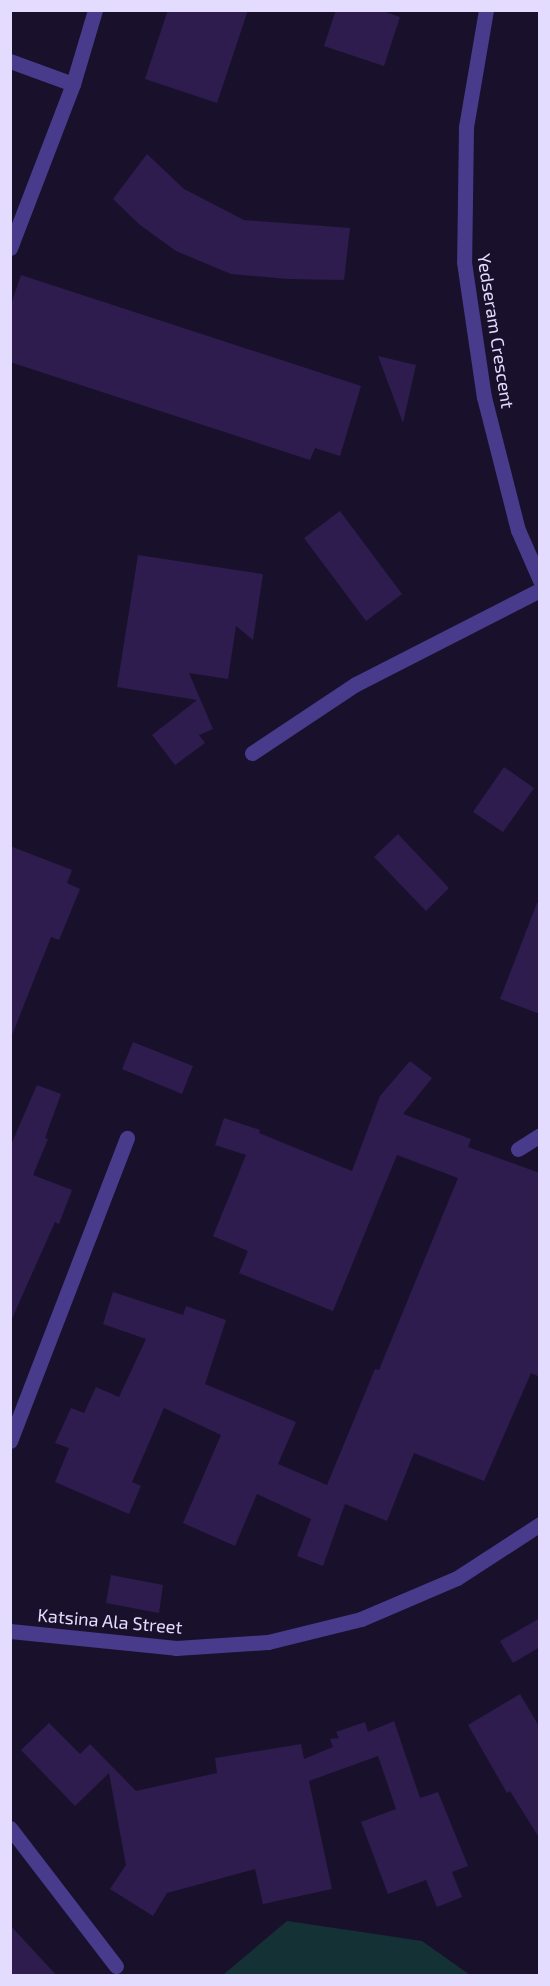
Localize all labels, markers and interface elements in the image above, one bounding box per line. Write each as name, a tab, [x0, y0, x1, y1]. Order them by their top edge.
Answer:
street label: Yedseram Crescent	[473, 252, 519, 410]
street label: Katsina Ala Street	[36, 1604, 184, 1638]

